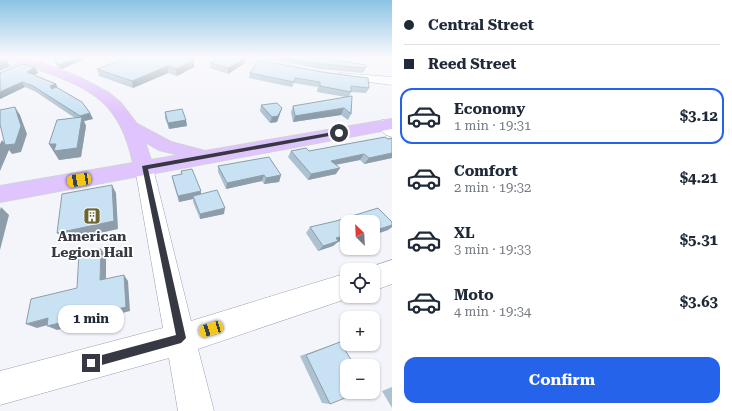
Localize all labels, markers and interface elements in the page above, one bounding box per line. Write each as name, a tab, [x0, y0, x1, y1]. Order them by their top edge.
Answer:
text: Central Street	[428, 16, 534, 34]
text: Reed Street	[428, 55, 516, 73]
icon: car	[406, 98, 442, 134]
text: Economy	[454, 100, 525, 118]
text: $3.12	[680, 107, 718, 125]
text: 1 min · 19:31	[454, 118, 531, 133]
route start	[330, 124, 348, 142]
icon: car	[406, 160, 442, 196]
text: Comfort	[454, 162, 518, 180]
text: $4.21	[680, 169, 718, 187]
car	[66, 172, 92, 188]
text: 2 min · 19:32	[454, 180, 531, 195]
building icon: American Legion Hall	[82, 206, 102, 226]
north arrow	[340, 215, 380, 255]
map controls	[340, 215, 380, 399]
icon: car	[406, 222, 442, 258]
text: XL	[454, 224, 475, 242]
place label: American Legion Hall	[51, 228, 133, 260]
text: $5.31	[680, 231, 718, 249]
text: 3 min · 19:33	[454, 242, 531, 257]
button: locate	[340, 263, 380, 303]
icon: car	[406, 284, 442, 320]
text: Moto	[454, 286, 494, 304]
text: $3.63	[680, 293, 718, 311]
text: 4 min · 19:34	[454, 304, 531, 319]
callout: 1 min	[58, 305, 124, 333]
text: 1 min	[73, 311, 109, 326]
button: +	[340, 311, 380, 351]
car	[198, 320, 224, 338]
route end	[82, 354, 100, 372]
button: Confirm	[404, 357, 720, 403]
button: −	[340, 359, 380, 399]

